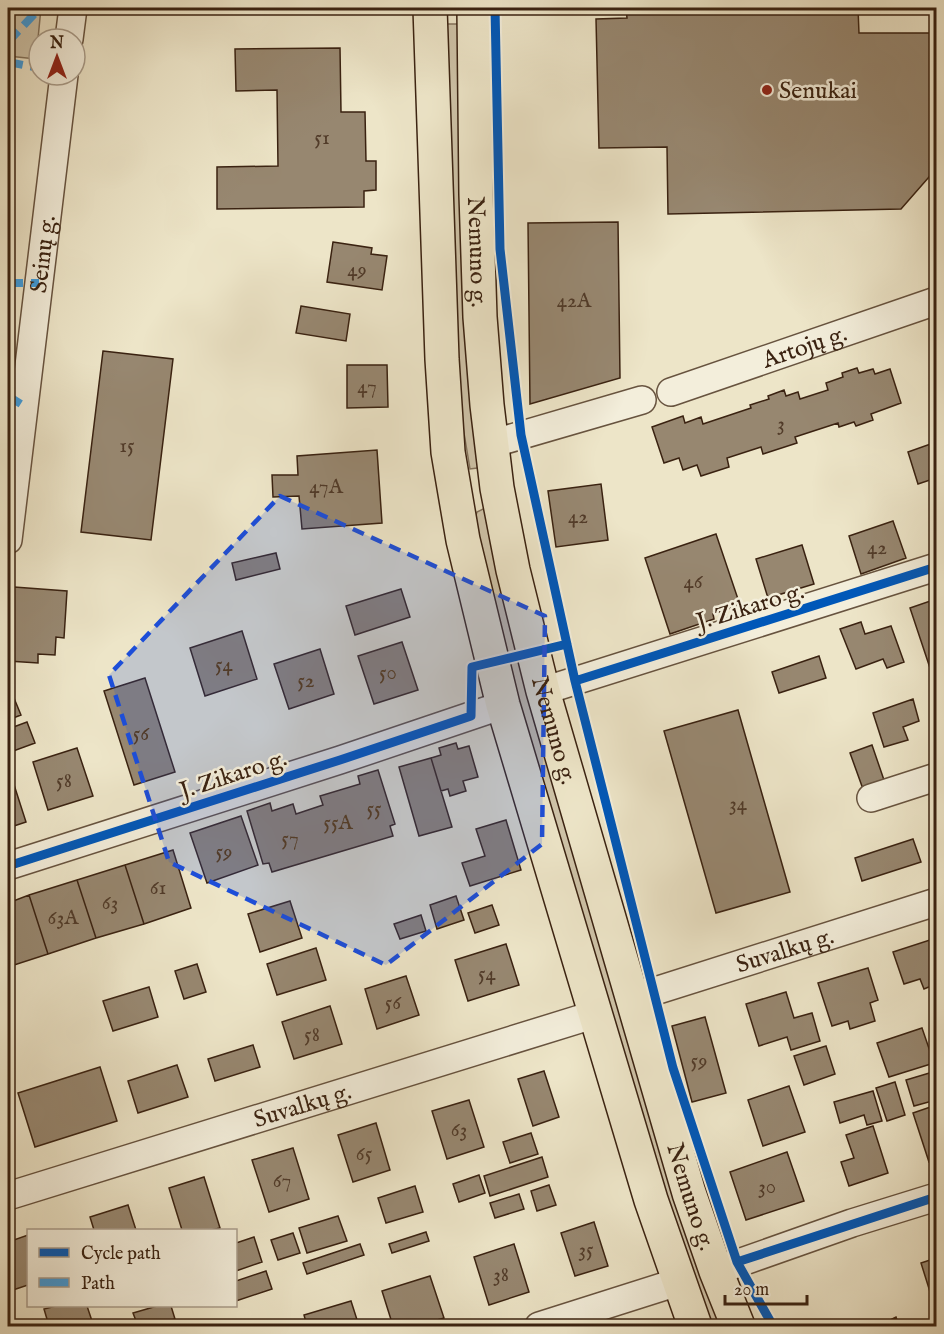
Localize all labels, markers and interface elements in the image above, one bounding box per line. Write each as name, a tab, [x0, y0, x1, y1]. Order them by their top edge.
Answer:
north arrow	[27, 27, 87, 87]
text: N	[49, 34, 64, 54]
place label: Senukai	[779, 76, 857, 107]
marker: Senukai	[760, 83, 774, 97]
house number: 51	[314, 125, 330, 152]
street label: Nemuno g.	[459, 196, 494, 308]
street label: Seinų g.	[24, 214, 64, 295]
house number: 49	[347, 257, 367, 284]
house number: 42A	[557, 288, 592, 315]
street label: Artojų g.	[758, 319, 851, 377]
house number: 47	[357, 374, 377, 401]
house number: 3	[777, 411, 785, 438]
house number: 15	[119, 433, 135, 460]
house number: 47A	[309, 474, 344, 501]
house number: 42	[568, 504, 588, 531]
house number: 42	[867, 535, 887, 562]
house number: 46	[683, 569, 704, 596]
street label: J. Zikaro g.	[690, 576, 808, 639]
house number: 54	[215, 652, 234, 679]
house number: 50	[379, 660, 397, 687]
house number: 52	[297, 668, 315, 695]
street label: Nemuno g.	[523, 673, 583, 788]
house number: 56	[133, 721, 150, 748]
street label: J. Zikaro g.	[173, 744, 291, 808]
house number: 58	[56, 768, 72, 795]
house number: 34	[729, 791, 748, 818]
house number: 55	[366, 796, 382, 823]
house number: 55A	[323, 810, 354, 837]
house number: 57	[281, 826, 299, 853]
house number: 59	[216, 839, 232, 866]
house number: 61	[150, 875, 166, 902]
house number: 63	[102, 890, 118, 917]
house number: 63A	[48, 905, 79, 932]
street label: Suvalkų g.	[732, 921, 838, 981]
house number: 54	[478, 961, 497, 988]
house number: 56	[385, 990, 402, 1017]
house number: 58	[304, 1022, 320, 1049]
house number: 59	[691, 1048, 707, 1075]
street label: Suvalkų g.	[250, 1077, 355, 1136]
house number: 63	[451, 1117, 467, 1144]
street label: Nemuno g.	[658, 1140, 722, 1255]
house number: 65	[356, 1141, 373, 1168]
house number: 67	[273, 1168, 291, 1195]
house number: 30	[758, 1174, 776, 1201]
legend	[27, 1229, 237, 1307]
house number: 35	[578, 1237, 594, 1264]
text: Cycle path	[81, 1243, 161, 1266]
house number: 38	[493, 1262, 509, 1289]
scale bar	[725, 1268, 808, 1306]
text: Path	[81, 1273, 115, 1296]
text: 20 m	[734, 1279, 769, 1302]

